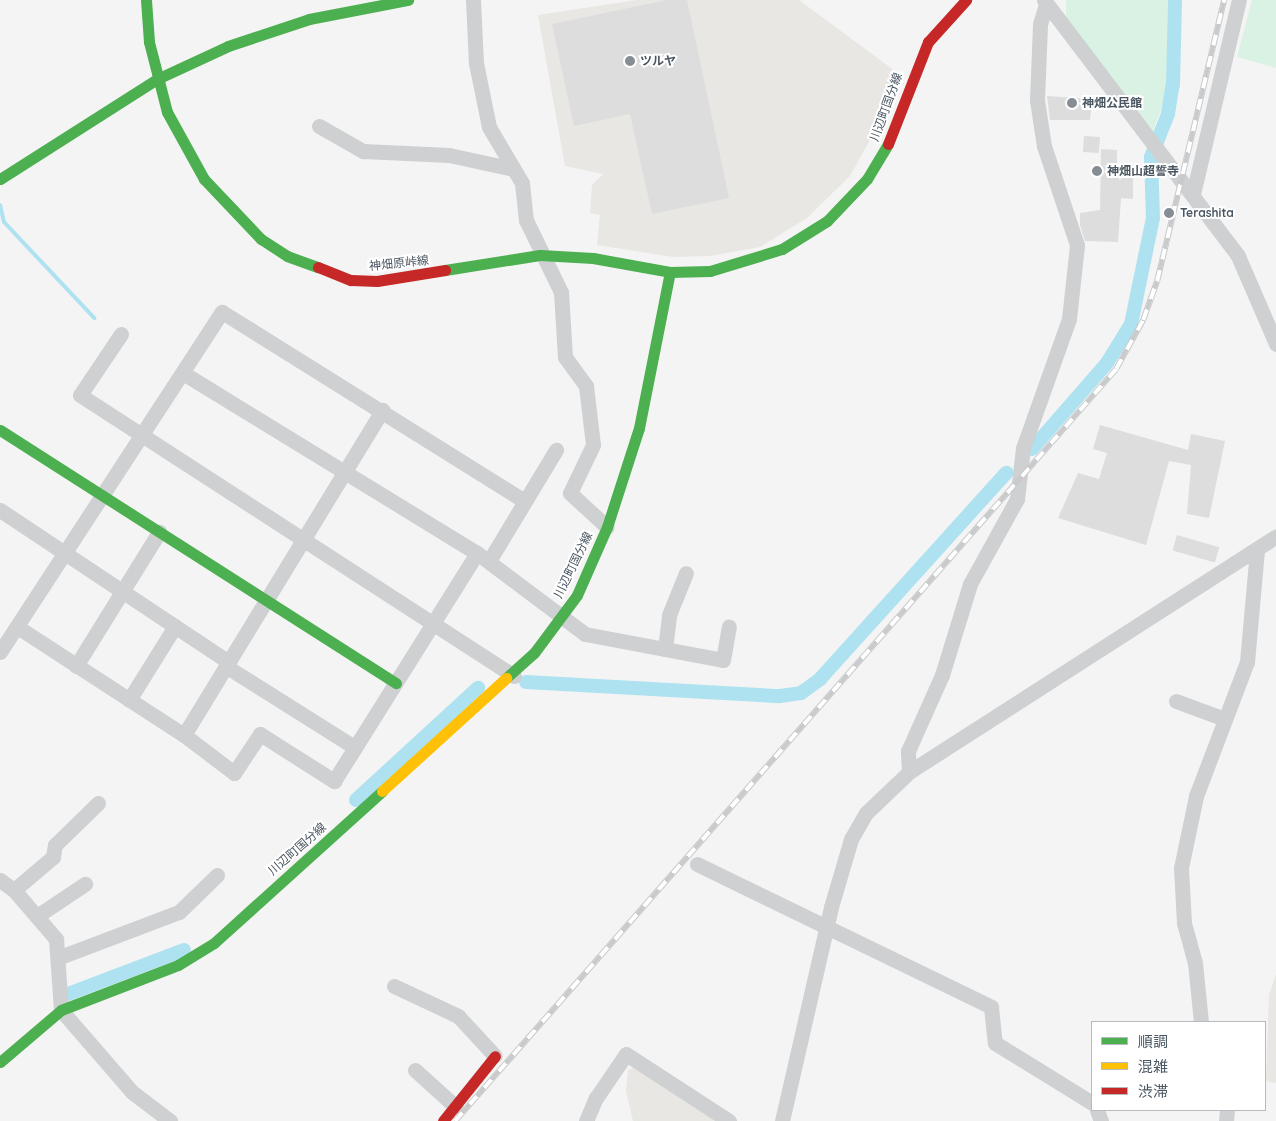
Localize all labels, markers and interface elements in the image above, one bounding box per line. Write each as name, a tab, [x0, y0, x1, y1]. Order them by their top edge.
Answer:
place label: ツルヤ	[640, 54, 676, 68]
marker: ツルヤ	[624, 55, 636, 67]
street label: 川辺町国分線	[867, 71, 905, 143]
place label: 神畑公民館	[1082, 96, 1142, 110]
marker: 神畑公民館	[1066, 97, 1078, 109]
place label: 神畑山超誓寺	[1107, 164, 1179, 178]
marker: 神畑山超誓寺	[1091, 165, 1103, 177]
marker: Terashita	[1162, 206, 1176, 220]
place label: Terashita	[1180, 206, 1234, 220]
street label: 神畑原峠線	[368, 253, 430, 273]
street label: 川辺町国分線	[551, 529, 595, 601]
street label: 川辺町国分線	[265, 820, 329, 878]
legend	[1091, 1021, 1266, 1111]
text: 順調	[1138, 1032, 1168, 1051]
text: 混雑	[1138, 1057, 1168, 1076]
text: 渋滞	[1138, 1082, 1168, 1101]

